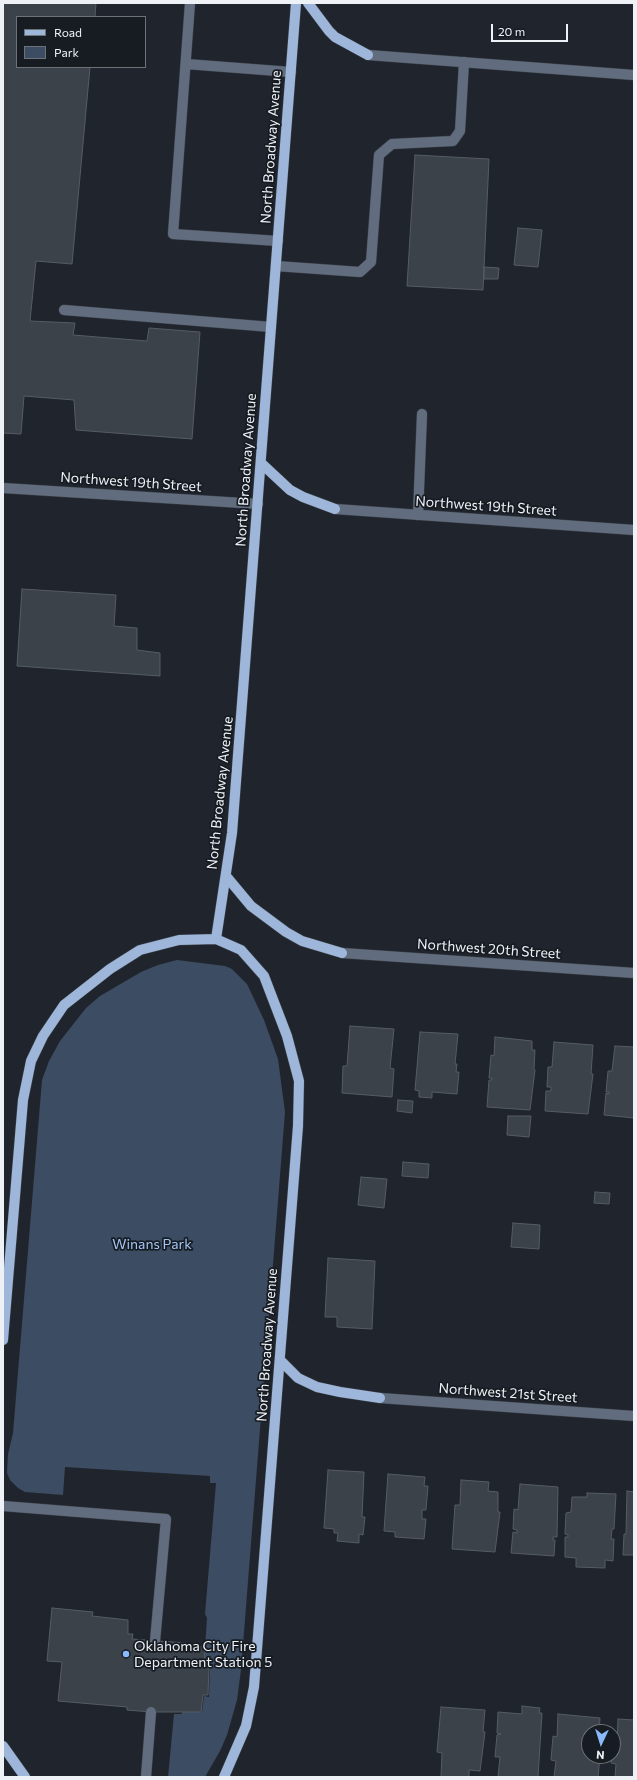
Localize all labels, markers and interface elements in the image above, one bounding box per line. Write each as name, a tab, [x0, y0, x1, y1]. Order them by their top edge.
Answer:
legend	[16, 16, 146, 68]
scale bar	[493, 16, 570, 42]
text: 20 m	[498, 24, 525, 38]
text: Road	[54, 25, 82, 39]
text: Park	[54, 45, 79, 59]
street label: North Broadway Avenue	[257, 70, 285, 224]
street label: North Broadway Avenue	[232, 393, 260, 547]
street label: Northwest 19th Street	[60, 469, 202, 495]
street label: Northwest 19th Street	[415, 493, 557, 519]
street label: North Broadway Avenue	[204, 716, 236, 870]
street label: Northwest 20th Street	[417, 936, 561, 962]
park label: Winans Park	[112, 1236, 192, 1252]
street label: North Broadway Avenue	[253, 1268, 281, 1422]
street label: Northwest 21st Street	[438, 1380, 578, 1406]
place label: Oklahoma City Fire Department Station 5	[134, 1638, 272, 1670]
marker: Oklahoma City Fire Department Station 5	[121, 1649, 131, 1659]
north arrow	[581, 1724, 621, 1764]
text: N	[596, 1749, 605, 1762]

